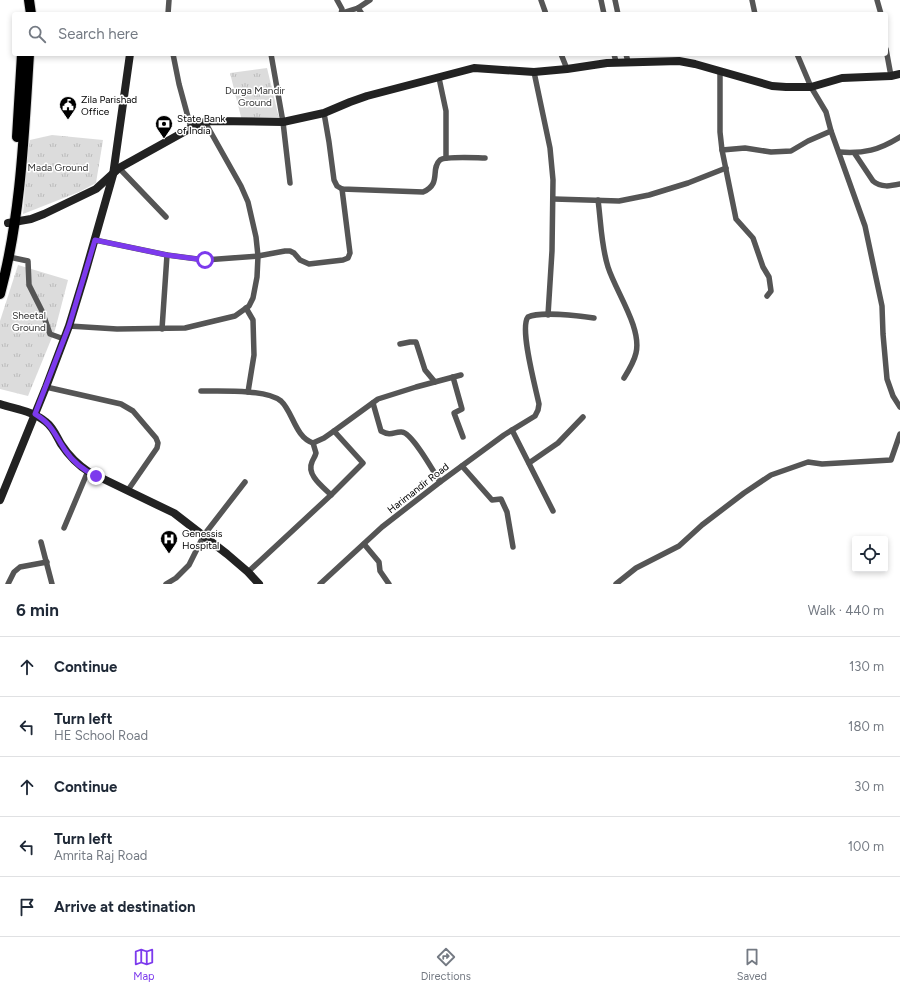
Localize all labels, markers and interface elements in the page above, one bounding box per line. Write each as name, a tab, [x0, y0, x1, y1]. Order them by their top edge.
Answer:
search box	[12, 12, 888, 56]
icon: search	[26, 23, 48, 45]
text: Search here	[58, 25, 138, 43]
park label: Durga Mandir Ground	[225, 84, 286, 109]
place label: Zila Parishad Office	[81, 93, 137, 118]
public building icon: Zila Parishad Office	[58, 95, 78, 120]
place label: State Bank of India	[177, 112, 225, 137]
bank icon: State Bank of India	[154, 114, 174, 139]
park label: Mada Ground	[28, 161, 89, 174]
route start	[196, 251, 214, 269]
park label: Sheetal Ground	[12, 309, 46, 334]
street label: Harimandir Road	[385, 460, 451, 516]
route end	[87, 467, 105, 485]
place label: Genessis Hospital	[182, 527, 223, 552]
hospital icon: Genessis Hospital	[159, 529, 179, 554]
map controls	[852, 536, 888, 572]
button: locate	[852, 536, 888, 572]
text: 6 min	[16, 600, 59, 620]
text: Walk · 440 m	[808, 603, 884, 618]
icon: ahead	[16, 656, 38, 678]
text: Continue	[54, 658, 117, 676]
text: 130 m	[849, 659, 884, 674]
text: Turn left	[54, 710, 112, 728]
icon: left	[16, 716, 38, 738]
text: 180 m	[848, 719, 884, 734]
text: HE School Road	[54, 728, 148, 743]
icon: ahead	[16, 776, 38, 798]
text: Continue	[54, 778, 117, 796]
text: 30 m	[854, 779, 884, 794]
text: Turn left	[54, 830, 112, 848]
icon: left	[16, 836, 38, 858]
text: 100 m	[848, 839, 884, 854]
text: Amrita Raj Road	[54, 848, 147, 863]
icon: arrive	[16, 896, 38, 918]
text: Arrive at destination	[54, 898, 195, 916]
tab: Map	[133, 946, 155, 983]
tab: Directions	[421, 946, 471, 983]
tab: Saved	[737, 946, 767, 983]

